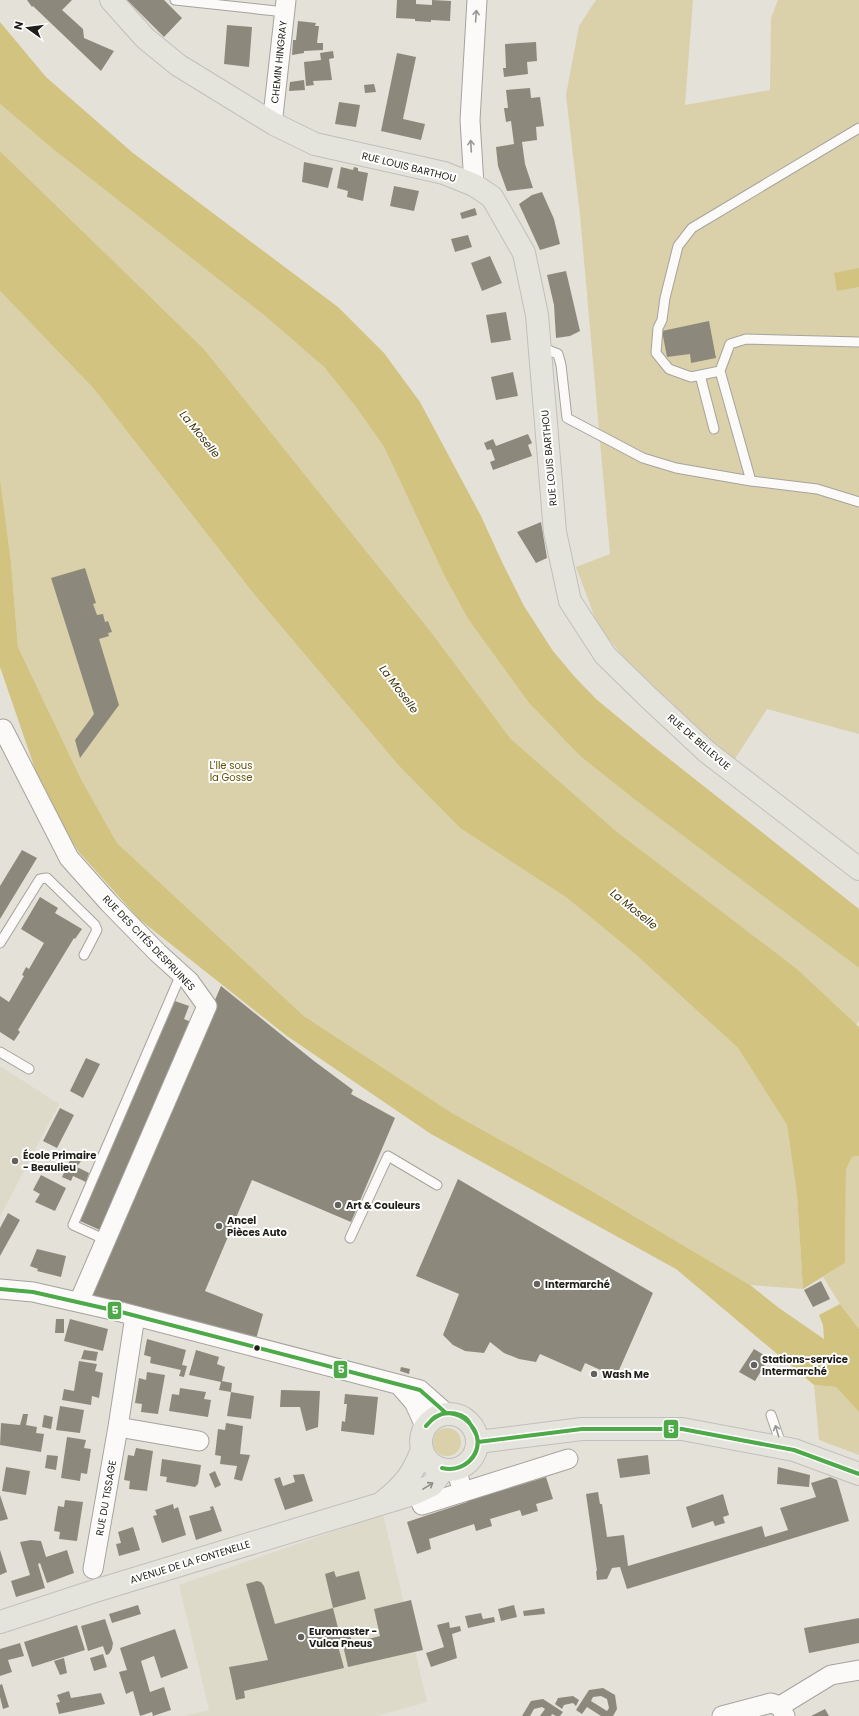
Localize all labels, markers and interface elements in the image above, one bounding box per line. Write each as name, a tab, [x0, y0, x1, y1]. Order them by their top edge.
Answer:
north arrow	[8, 8, 48, 48]
one-way arrow	[472, 10, 480, 23]
text: N	[10, 20, 27, 32]
street label: CHEMIN HINGRAY	[267, 20, 291, 104]
one-way arrow	[468, 140, 475, 153]
street label: RUE LOUIS BARTHOU	[360, 148, 458, 186]
water label: La Moselle	[176, 407, 224, 461]
street label: RUE LOUIS BARTHOU	[537, 409, 561, 507]
water label: La Moselle	[376, 662, 423, 717]
street label: RUE DE BELLEVUE	[664, 710, 734, 774]
park label: L'Ile sous la Gosse	[210, 758, 252, 785]
water label: La Moselle	[607, 885, 661, 933]
street label: RUE DES CITÉS DESPRUINES	[99, 892, 199, 994]
place label: École Primaire - Beaulieu	[23, 1148, 96, 1175]
marker: École Primaire - Beaulieu	[10, 1156, 20, 1166]
place label: Art & Couleurs	[346, 1198, 421, 1213]
marker: Art & Couleurs	[333, 1200, 343, 1210]
place label: Ancel Pièces Auto	[227, 1213, 287, 1240]
marker: Ancel Pièces Auto	[214, 1221, 224, 1231]
place label: Intermarché	[545, 1277, 610, 1292]
marker: Intermarché	[532, 1279, 542, 1289]
line badge: 5	[107, 1301, 122, 1320]
text: 5	[111, 1302, 119, 1318]
unlabelled marker	[252, 1343, 262, 1353]
place label: Stations-service Intermarché	[762, 1352, 848, 1379]
line badge: 5	[333, 1360, 348, 1379]
marker: Stations-service Intermarché	[749, 1360, 759, 1370]
text: 5	[337, 1361, 345, 1377]
place label: Wash Me	[602, 1367, 649, 1382]
marker: Wash Me	[589, 1369, 599, 1379]
line badge: 5	[663, 1419, 679, 1439]
text: 5	[667, 1421, 675, 1437]
one-way arrow	[773, 1425, 780, 1438]
street label: RUE DU TISSAGE	[92, 1459, 120, 1537]
one-way arrow	[422, 1482, 434, 1490]
street label: AVENUE DE LA FONTENELLE	[128, 1537, 252, 1587]
place label: Euromaster - Vulca Pneus	[309, 1624, 377, 1651]
marker: Euromaster - Vulca Pneus	[296, 1632, 306, 1642]

